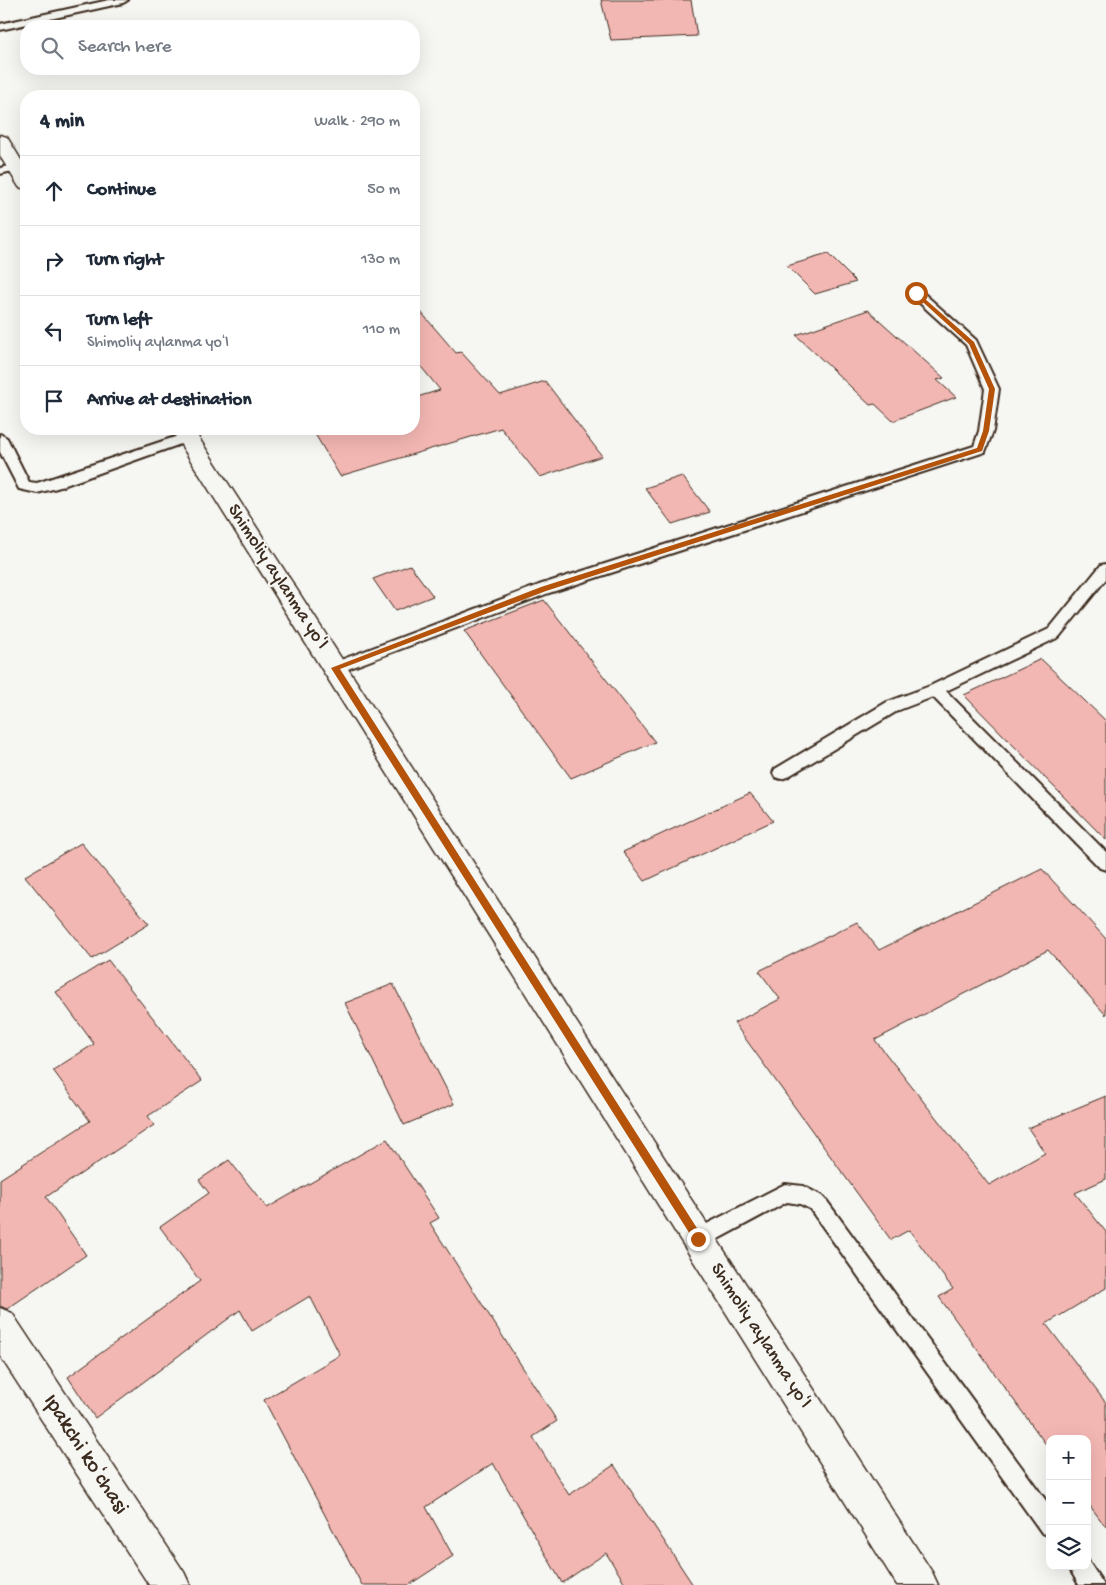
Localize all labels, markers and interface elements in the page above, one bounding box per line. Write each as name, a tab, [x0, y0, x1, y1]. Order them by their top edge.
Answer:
search box	[20, 20, 420, 75]
icon: search	[38, 34, 66, 62]
text: Search here	[78, 36, 172, 59]
text: 4 min	[40, 110, 84, 135]
text: Walk · 290 m	[314, 113, 400, 132]
icon: ahead	[40, 177, 68, 205]
text: Continue	[87, 179, 156, 202]
text: 50 m	[367, 181, 400, 200]
icon: right	[40, 247, 68, 275]
text: Turn right	[87, 249, 163, 272]
text: 130 m	[361, 251, 400, 270]
route start	[905, 282, 928, 305]
text: Turn left	[87, 309, 151, 332]
icon: left	[40, 317, 68, 345]
text: 110 m	[363, 321, 400, 340]
text: Shimoliy aylanma yoʻl	[87, 334, 229, 353]
icon: arrive	[40, 387, 68, 415]
text: Arrive at destination	[87, 389, 251, 412]
street label: Shimoliy aylanma yoʻl	[221, 500, 333, 654]
route end	[687, 1228, 710, 1251]
street label: Shimoliy aylanma yoʻl	[704, 1259, 816, 1413]
street label: Ipakchi koʻchasi	[37, 1390, 133, 1520]
map controls	[1046, 1435, 1091, 1570]
button: +	[1046, 1435, 1091, 1480]
button: −	[1046, 1480, 1091, 1525]
button: layers	[1046, 1525, 1091, 1570]

